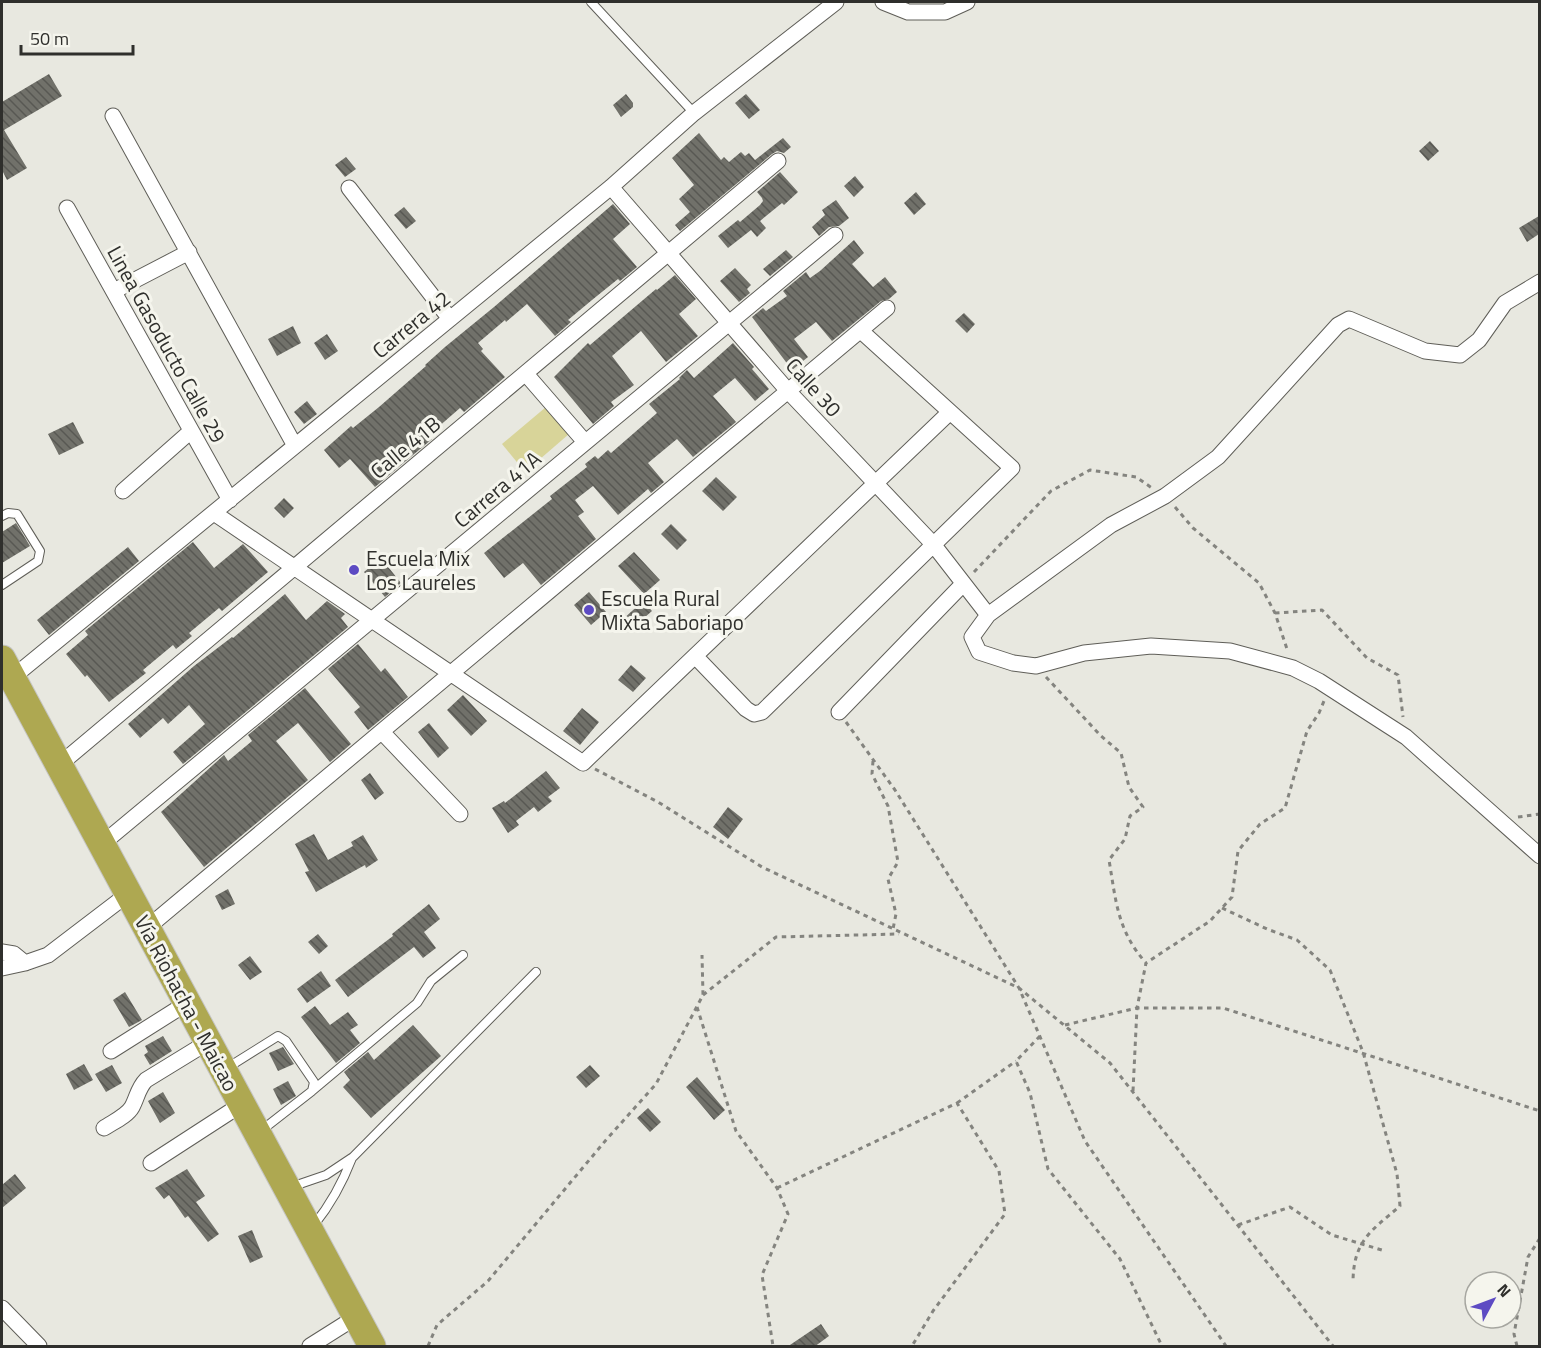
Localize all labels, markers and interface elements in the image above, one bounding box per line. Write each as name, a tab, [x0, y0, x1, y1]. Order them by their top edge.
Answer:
scale bar	[21, 18, 134, 56]
text: 50 m	[30, 25, 69, 52]
street label: Linea Gasoducto Calle 29	[99, 240, 235, 448]
street label: Carrera 42	[365, 282, 457, 366]
street label: Calle 30	[779, 350, 849, 424]
street label: Calle 41B	[363, 408, 447, 486]
street label: Carrera 41A	[446, 443, 548, 535]
place label: Escuela Mix Los Laureles	[366, 542, 476, 598]
marker: Escuela Mix Los Laureles	[347, 563, 361, 577]
place label: Escuela Rural Mixta Saboriapo	[601, 582, 744, 638]
marker: Escuela Rural Mixta Saboriapo	[582, 603, 596, 617]
street label: Vía Riohacha - Maicao	[127, 909, 247, 1097]
north arrow	[1463, 1270, 1523, 1330]
text: N	[1492, 1278, 1517, 1302]

